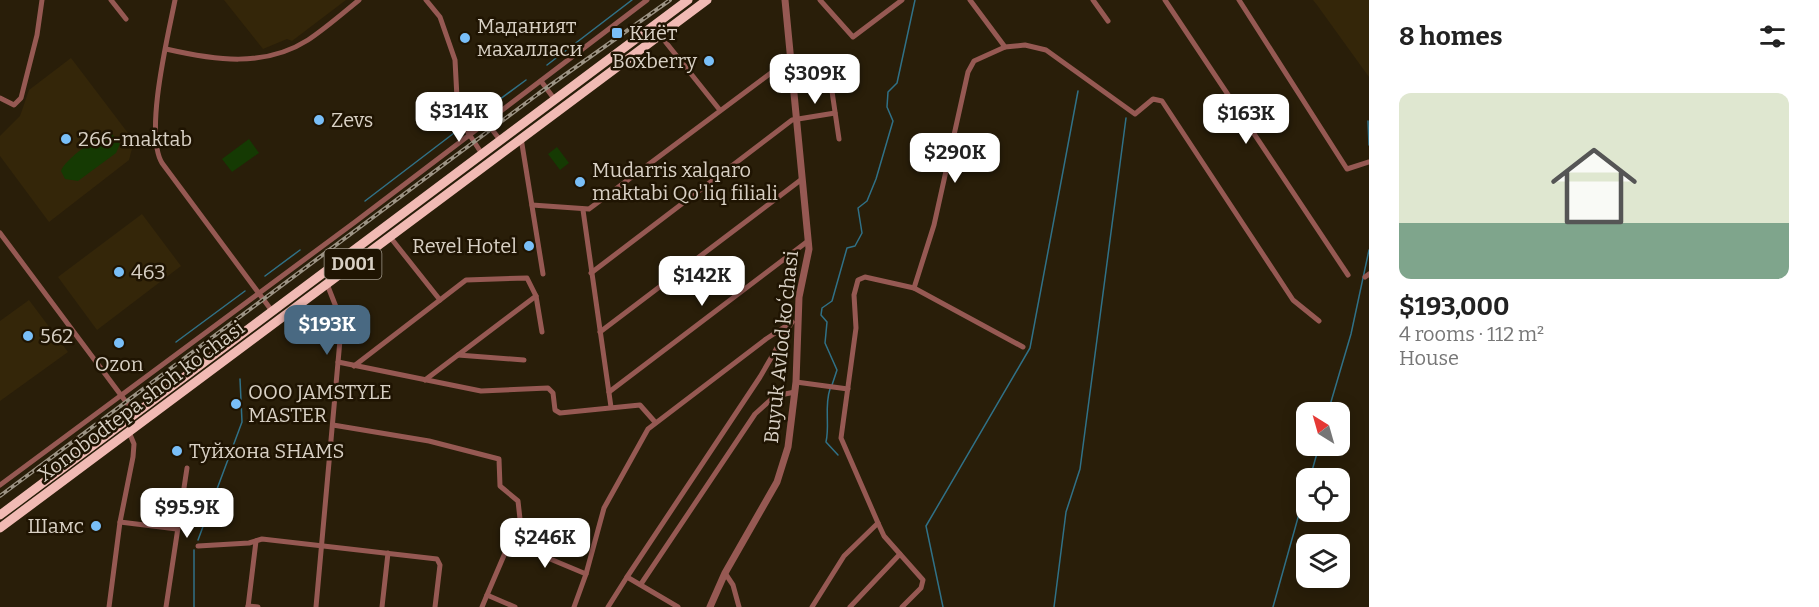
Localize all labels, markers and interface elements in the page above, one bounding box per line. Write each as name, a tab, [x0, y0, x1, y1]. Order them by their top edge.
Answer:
place label: Маданият махалласи	[477, 14, 583, 61]
icon: filters	[1756, 20, 1789, 53]
place label: Киёт	[629, 21, 677, 45]
text: 8 homes	[1399, 21, 1503, 52]
marker: Киёт	[610, 26, 624, 40]
marker: Маданият махалласи	[458, 31, 472, 45]
place label: Boxberry	[612, 49, 697, 73]
marker: Boxberry	[702, 54, 716, 68]
pin: $309K	[773, 54, 857, 105]
text: $309K	[784, 61, 846, 85]
pin: $314K	[417, 92, 501, 143]
pin: $163K	[1204, 94, 1288, 145]
text: $314K	[430, 99, 488, 123]
text: $163K	[1217, 101, 1275, 125]
place label: Zevs	[331, 108, 373, 132]
marker: Zevs	[312, 113, 326, 127]
place label: 266-maktab	[78, 127, 192, 151]
marker: 266-maktab	[59, 132, 73, 146]
icon: home	[1540, 132, 1648, 240]
pin: $290K	[913, 133, 997, 184]
text: $290K	[924, 140, 986, 164]
place label: Mudarris xalqaro maktabi Qo'liq filiali	[592, 158, 778, 205]
marker: Mudarris xalqaro maktabi Qo'liq filiali	[573, 175, 587, 189]
place label: Revel Hotel	[412, 234, 517, 258]
marker: Revel Hotel	[522, 239, 536, 253]
road number: D001	[324, 249, 382, 279]
street label: Buyuk Avlod koʻchasi	[759, 249, 803, 445]
pin: $142K	[660, 256, 744, 307]
place label: 463	[131, 260, 166, 284]
text: $142K	[673, 263, 731, 287]
marker: 463	[112, 265, 126, 279]
text: $193,000	[1399, 291, 1510, 322]
pin: $193K	[285, 305, 369, 356]
text: $193K	[298, 312, 356, 336]
street label: Xonobodtepa shoh ko'chasi	[33, 315, 249, 487]
text: 4 rooms · 112 m²	[1399, 322, 1544, 346]
place label: 562	[40, 324, 73, 348]
marker: 562	[21, 329, 35, 343]
marker: Ozon	[112, 336, 126, 350]
text: House	[1399, 346, 1459, 370]
place label: Ozon	[95, 352, 144, 376]
place label: OOO JAMSTYLE MASTER	[248, 380, 392, 427]
marker: OOO JAMSTYLE MASTER	[229, 397, 243, 411]
north arrow	[1296, 402, 1350, 456]
map controls	[1296, 402, 1350, 588]
place label: Туйхона SHAMS	[189, 439, 344, 463]
marker: Туйхона SHAMS	[170, 444, 184, 458]
button: locate	[1296, 468, 1350, 522]
pin: $95.9K	[138, 488, 236, 539]
text: $95.9K	[154, 495, 220, 519]
place label: Шамс	[28, 514, 84, 538]
pin: $246K	[503, 518, 587, 569]
marker: Шамс	[89, 519, 103, 533]
text: $246K	[514, 525, 576, 549]
button: layers	[1296, 534, 1350, 588]

